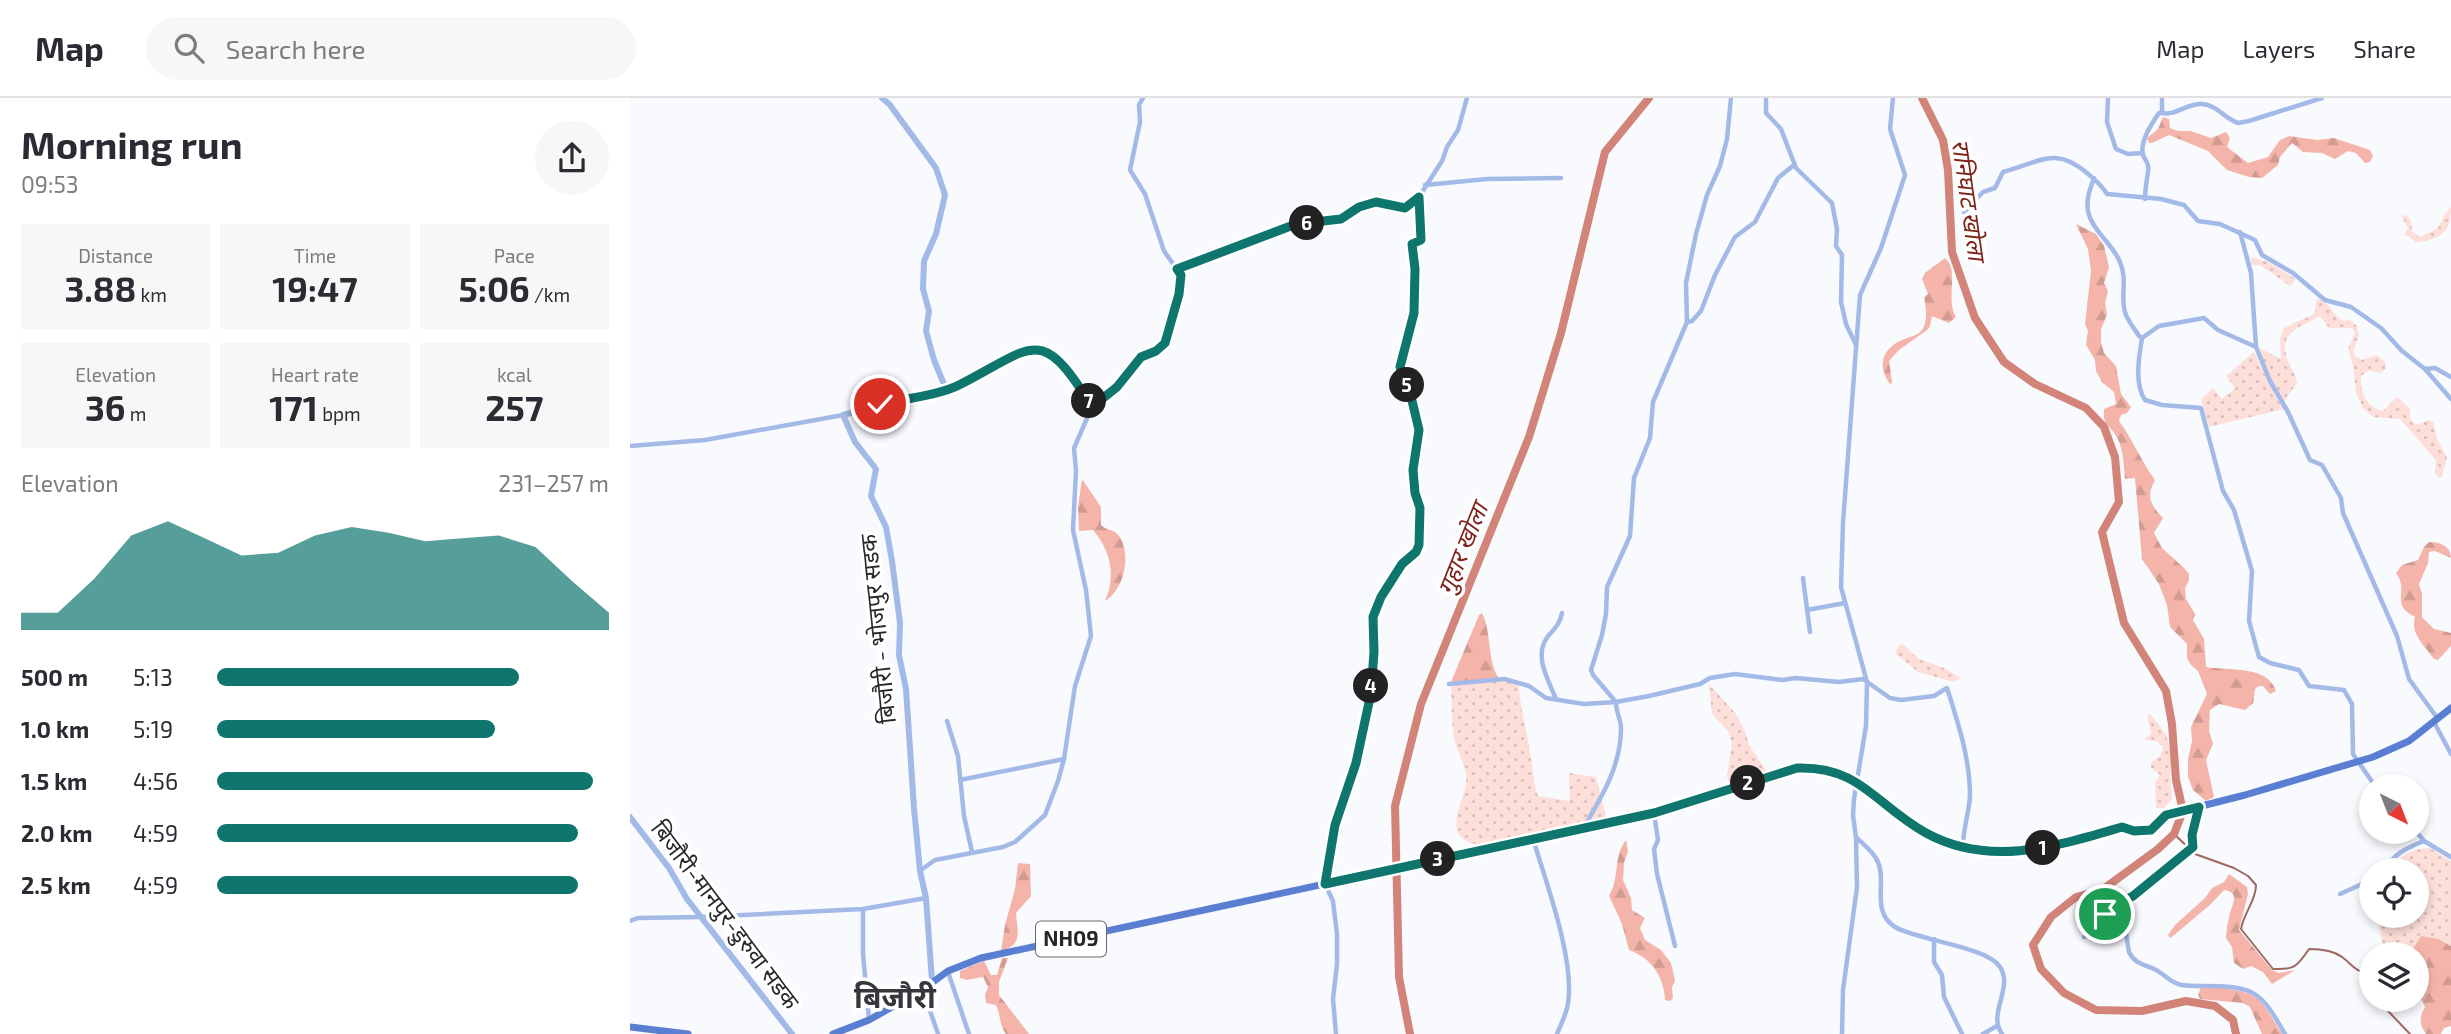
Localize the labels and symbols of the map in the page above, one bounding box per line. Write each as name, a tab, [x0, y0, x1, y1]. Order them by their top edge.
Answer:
water label: रानिघाट खोला	[1947, 137, 1993, 267]
pin: 6	[1290, 206, 1324, 240]
pin: 5	[1390, 368, 1424, 402]
pin	[850, 374, 910, 434]
pin: 7	[1072, 384, 1106, 418]
water label: गुहार खोला	[1430, 494, 1497, 599]
street label: बिजौरी - भोजपुर सडक	[853, 531, 903, 725]
pin: 4	[1354, 668, 1388, 704]
pin: 2	[1730, 766, 1766, 800]
north arrow	[2359, 774, 2429, 844]
street label: बिजौरी-मानपुर-डुरुवा सडक	[644, 815, 807, 1016]
pin: 1	[2026, 830, 2060, 866]
pin: 3	[1420, 842, 1456, 876]
pin	[2075, 884, 2135, 944]
road number: NH09	[1036, 922, 1106, 956]
district label: बिजौरी	[854, 978, 937, 1014]

